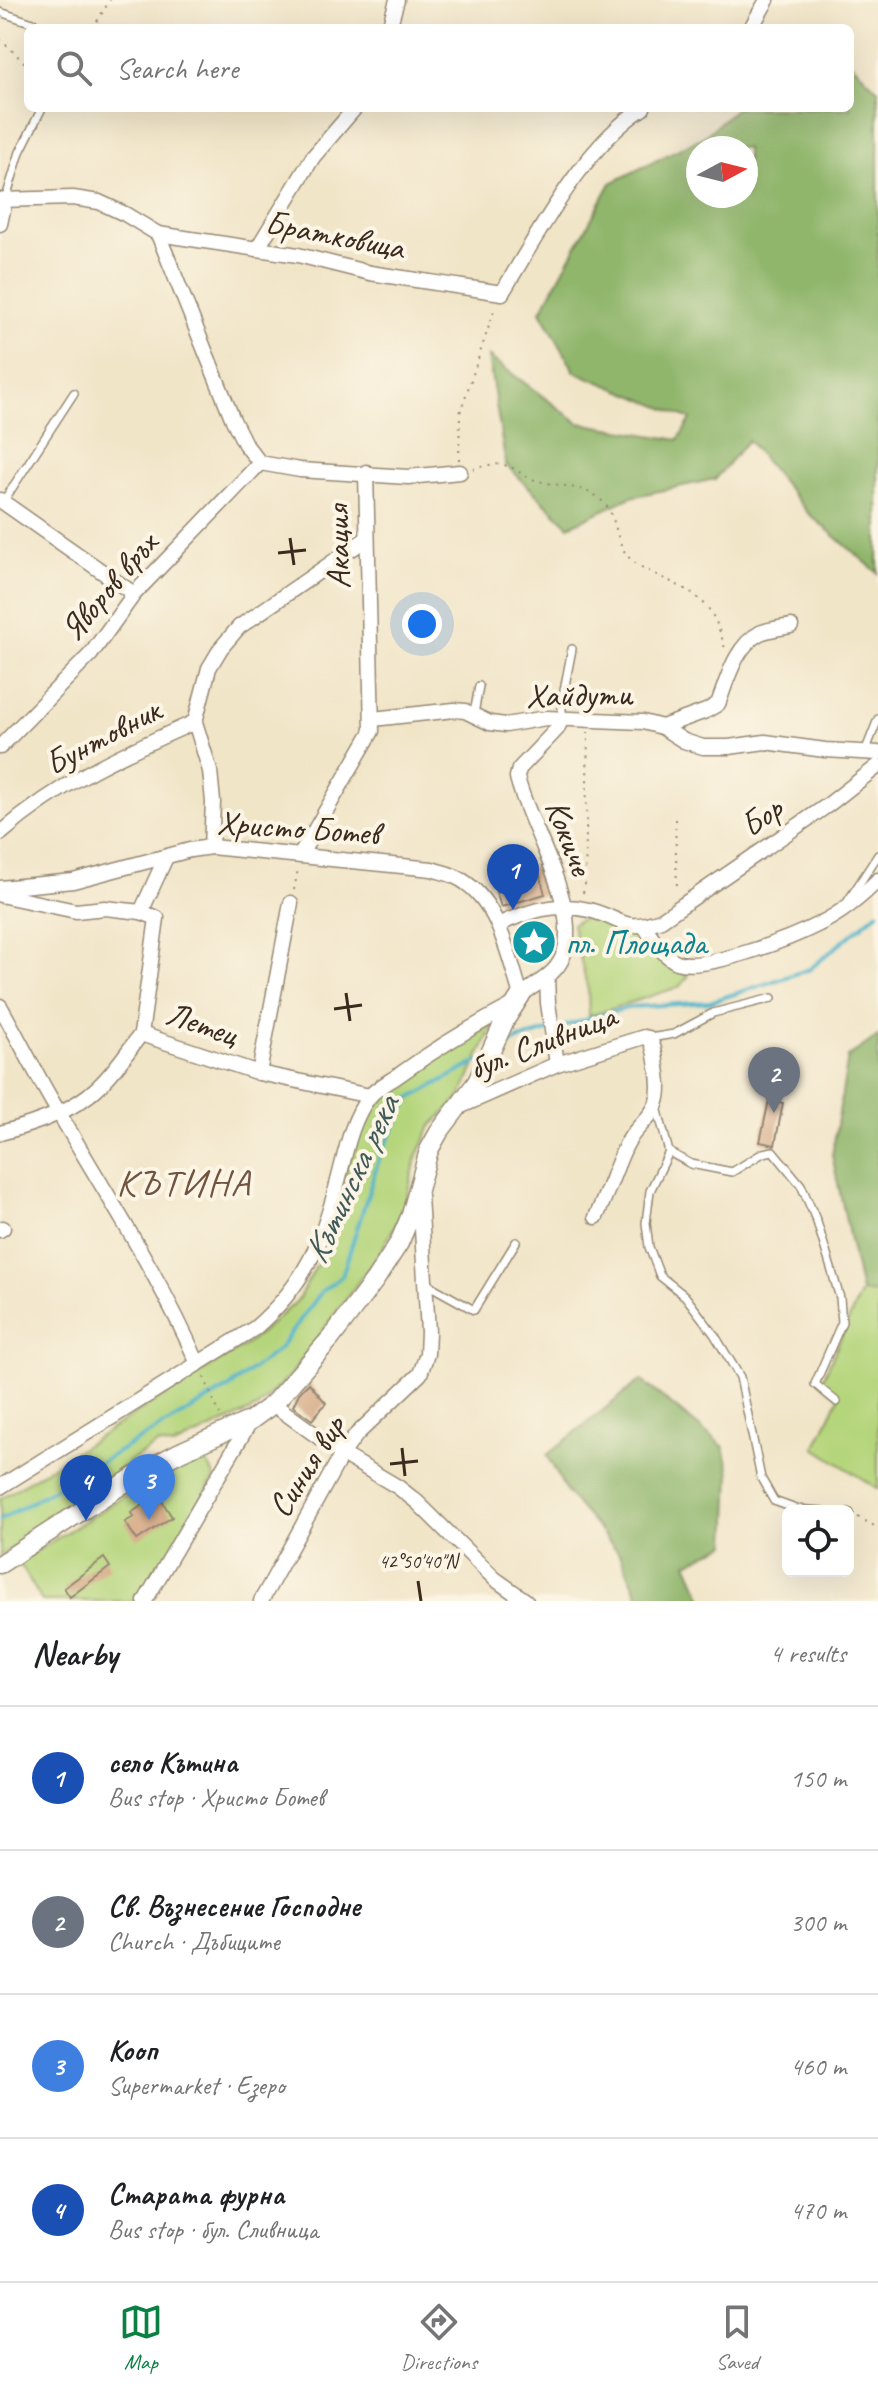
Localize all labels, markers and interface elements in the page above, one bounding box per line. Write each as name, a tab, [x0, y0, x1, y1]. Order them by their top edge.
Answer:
search box	[24, 24, 854, 112]
icon: search	[52, 46, 96, 90]
text: Search here	[116, 49, 238, 87]
north arrow	[686, 136, 758, 208]
street label: Братковица	[262, 200, 410, 269]
street label: Акация	[315, 502, 360, 589]
street label: Яворов връх	[50, 521, 168, 650]
your location	[402, 604, 442, 644]
street label: Хайдути	[526, 672, 634, 717]
street label: Бунтовник	[37, 687, 170, 785]
street label: Бор	[732, 785, 793, 846]
street label: Кокиче	[536, 793, 604, 883]
street label: Христо Ботев	[216, 800, 386, 855]
pin: 1	[487, 844, 539, 910]
place icon: пл. Площада	[510, 918, 558, 966]
place label: пл. Площада	[565, 921, 709, 964]
street label: Летец	[161, 991, 245, 1056]
street label: бул. Сливница	[463, 993, 625, 1089]
pin: 2	[748, 1047, 800, 1113]
water label: Кътинска река	[292, 1085, 411, 1271]
district label: КЪТИНА	[116, 1159, 252, 1206]
street label: Синия вир	[258, 1406, 356, 1525]
pin: 3	[123, 1454, 175, 1520]
pin: 4	[60, 1455, 112, 1521]
map controls	[782, 1505, 854, 1577]
button: locate	[782, 1505, 854, 1577]
text: 42°50'40"N	[379, 1549, 460, 1574]
text: Nearby	[32, 1632, 118, 1675]
text: 4 results	[770, 1637, 846, 1670]
text: село Кътина	[108, 1743, 237, 1781]
text: 1	[52, 1762, 64, 1795]
text: 150 m	[790, 1762, 846, 1795]
text: Bus stop · Христо Ботев	[108, 1781, 324, 1814]
text: Св. Възнесение Господне	[108, 1887, 360, 1925]
text: 2	[52, 1906, 64, 1939]
text: 300 m	[790, 1906, 846, 1939]
text: Church · Дъбиците	[108, 1925, 280, 1958]
text: Кооп	[108, 2031, 157, 2069]
text: 3	[52, 2050, 64, 2083]
text: 460 m	[790, 2050, 846, 2083]
text: Supermarket · Езеро	[108, 2069, 285, 2102]
text: Старата фурна	[108, 2175, 284, 2213]
text: 4	[52, 2194, 64, 2227]
text: 470 m	[790, 2194, 846, 2227]
text: Bus stop · бул. Сливница	[108, 2213, 318, 2246]
tab: Map	[119, 2300, 163, 2376]
tab: Directions	[401, 2300, 477, 2376]
tab: Saved	[715, 2300, 759, 2376]

